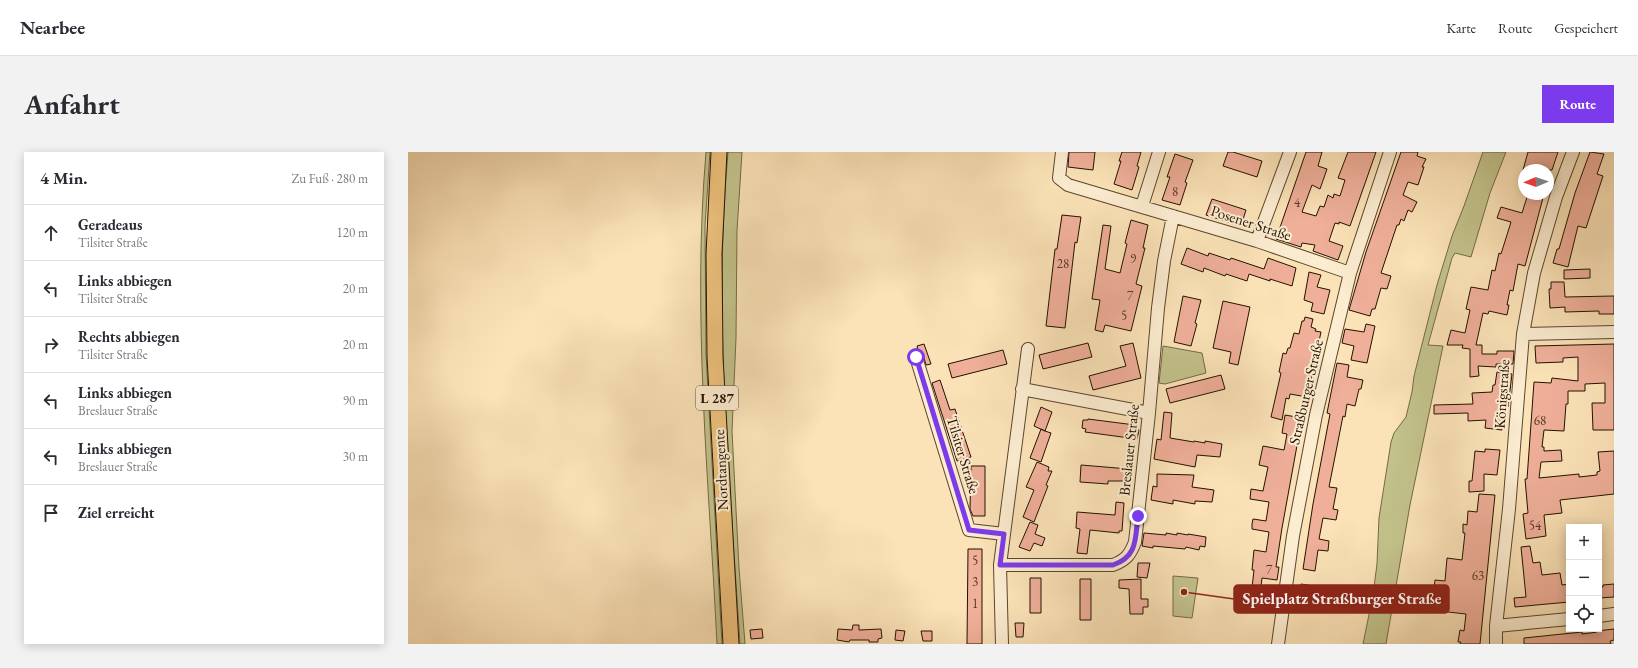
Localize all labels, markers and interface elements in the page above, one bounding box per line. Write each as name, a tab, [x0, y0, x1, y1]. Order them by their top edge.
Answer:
text: Nearbee	[20, 15, 85, 40]
text: Karte	[1446, 19, 1476, 37]
text: Route	[1498, 19, 1532, 37]
text: Gespeichert	[1554, 19, 1618, 37]
button: Route	[1542, 85, 1614, 123]
text: Anfahrt	[24, 86, 120, 122]
north arrow	[1518, 164, 1554, 200]
text: 4 Min.	[40, 167, 87, 189]
text: Zu Fuß · 280 m	[291, 170, 368, 187]
house number: 8	[1172, 183, 1178, 200]
house number: 4	[1294, 194, 1301, 211]
street label: Posener Straße	[1208, 201, 1294, 245]
text: Geradeaus	[78, 215, 142, 234]
icon: ahead	[40, 222, 62, 244]
text: 120 m	[337, 224, 368, 241]
text: Tilsiter Straße	[78, 234, 148, 251]
house number: 9	[1130, 250, 1137, 267]
house number: 28	[1057, 255, 1069, 272]
text: Links abbiegen	[78, 271, 172, 290]
icon: left	[40, 278, 62, 300]
text: 20 m	[343, 280, 368, 297]
house number: 7	[1127, 287, 1134, 304]
text: Tilsiter Straße	[78, 290, 148, 307]
house number: 5	[1121, 307, 1127, 324]
text: Rechts abbiegen	[78, 327, 180, 346]
icon: right	[40, 334, 62, 356]
text: 20 m	[343, 336, 368, 353]
street label: Straßburger Straße	[1284, 337, 1327, 446]
text: Tilsiter Straße	[78, 346, 148, 363]
route start	[907, 348, 925, 366]
street label: Königstraße	[1490, 358, 1513, 429]
text: Links abbiegen	[78, 383, 172, 402]
road number: L 287	[696, 386, 738, 410]
icon: left	[40, 390, 62, 412]
text: 90 m	[343, 392, 368, 409]
text: Breslauer Straße	[78, 402, 158, 419]
street label: Breslauer Straße	[1114, 403, 1143, 497]
house number: 68	[1534, 412, 1546, 429]
street label: Tilsiter Straße	[943, 414, 984, 496]
street label: Nordtangente	[709, 429, 732, 511]
text: Links abbiegen	[78, 439, 172, 458]
icon: left	[40, 446, 62, 468]
text: 30 m	[343, 448, 368, 465]
text: Breslauer Straße	[78, 458, 158, 475]
icon: arrive	[40, 502, 62, 524]
text: Ziel erreicht	[78, 503, 154, 522]
route end	[1129, 507, 1147, 525]
house number: 54	[1529, 517, 1542, 534]
map controls	[1566, 524, 1602, 632]
button: +	[1566, 524, 1602, 560]
house number: 5	[972, 552, 978, 569]
button: −	[1566, 560, 1602, 596]
house number: 7	[1266, 561, 1273, 578]
house number: 63	[1472, 567, 1484, 584]
house number: 3	[972, 573, 978, 590]
callout: Spielplatz Straßburger Straße	[1234, 585, 1449, 613]
text: Spielplatz Straßburger Straße	[1243, 588, 1442, 609]
house number: 1	[972, 595, 978, 612]
button: locate	[1566, 596, 1602, 632]

